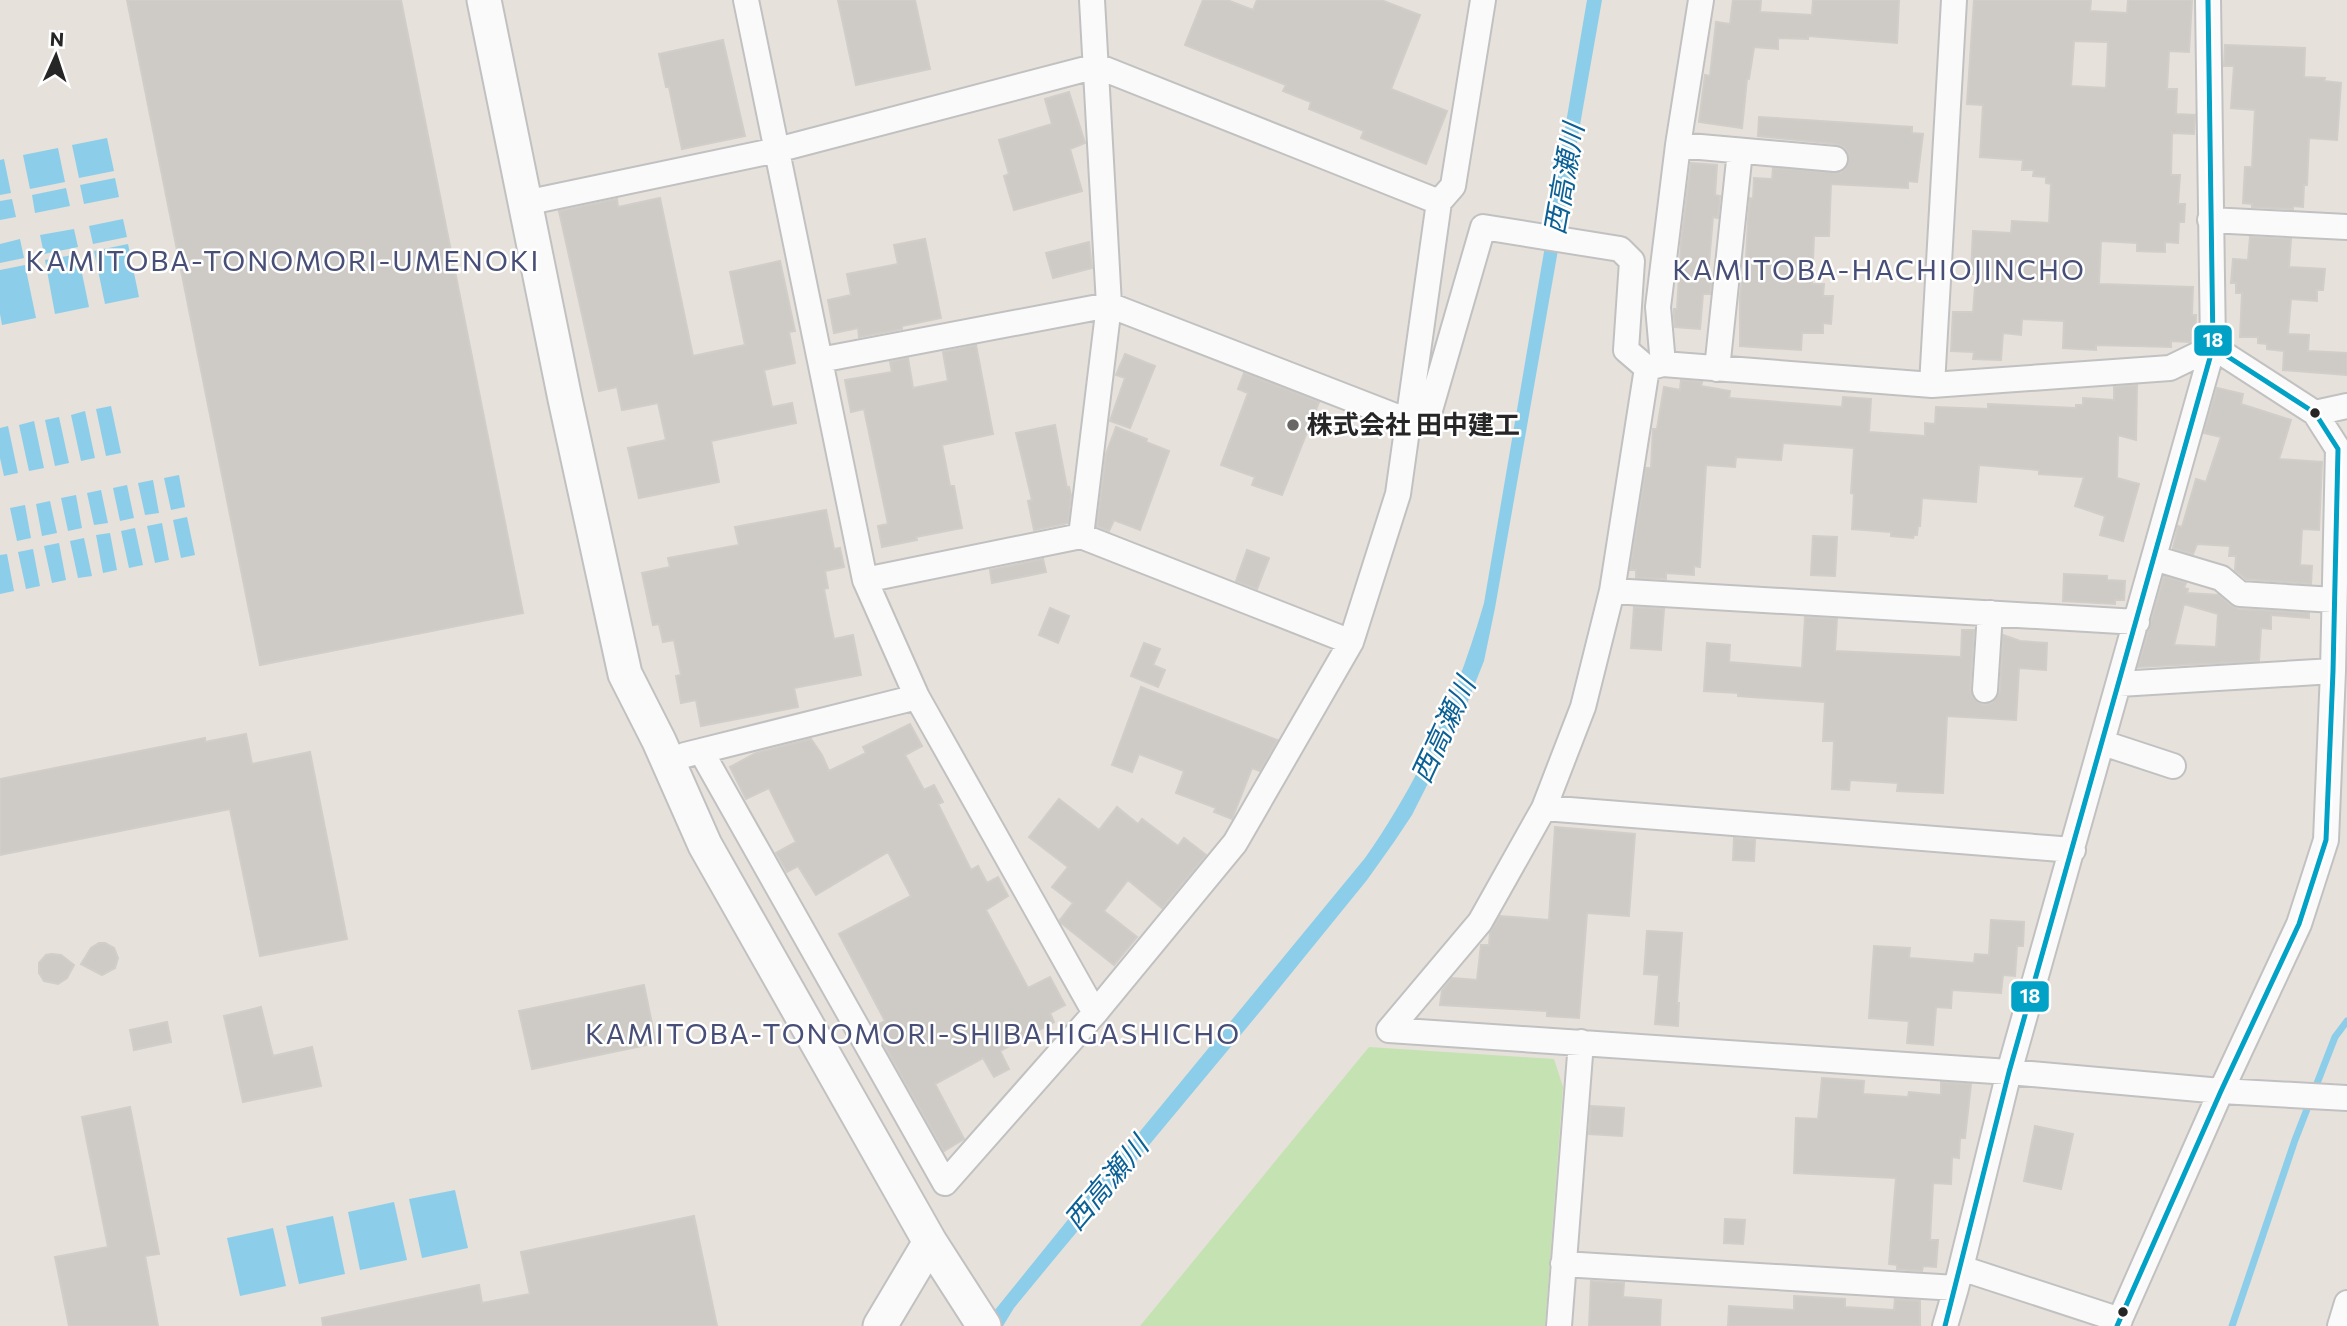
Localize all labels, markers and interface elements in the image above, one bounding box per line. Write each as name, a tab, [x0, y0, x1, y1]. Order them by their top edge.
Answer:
north arrow	[21, 21, 91, 91]
text: N	[49, 27, 65, 50]
water label: 西高瀬川	[1537, 118, 1590, 237]
district label: KAMITOBA-TONOMORI-UMENOKI	[26, 243, 540, 277]
district label: KAMITOBA-HACHIOJINCHO	[1672, 252, 2086, 286]
line badge: 18	[2193, 324, 2233, 357]
text: 18	[2203, 328, 2223, 351]
unlabelled marker	[2308, 406, 2322, 420]
place label: 株式会社 田中建工	[1307, 408, 1520, 439]
marker: 株式会社 田中建工	[1285, 417, 1301, 433]
water label: 西高瀬川	[1403, 669, 1482, 788]
line badge: 18	[2010, 980, 2050, 1013]
text: 18	[2020, 984, 2040, 1007]
district label: KAMITOBA-TONOMORI-SHIBAHIGASHICHO	[585, 1016, 1241, 1050]
water label: 西高瀬川	[1056, 1126, 1156, 1236]
unlabelled marker	[2116, 1305, 2130, 1319]

